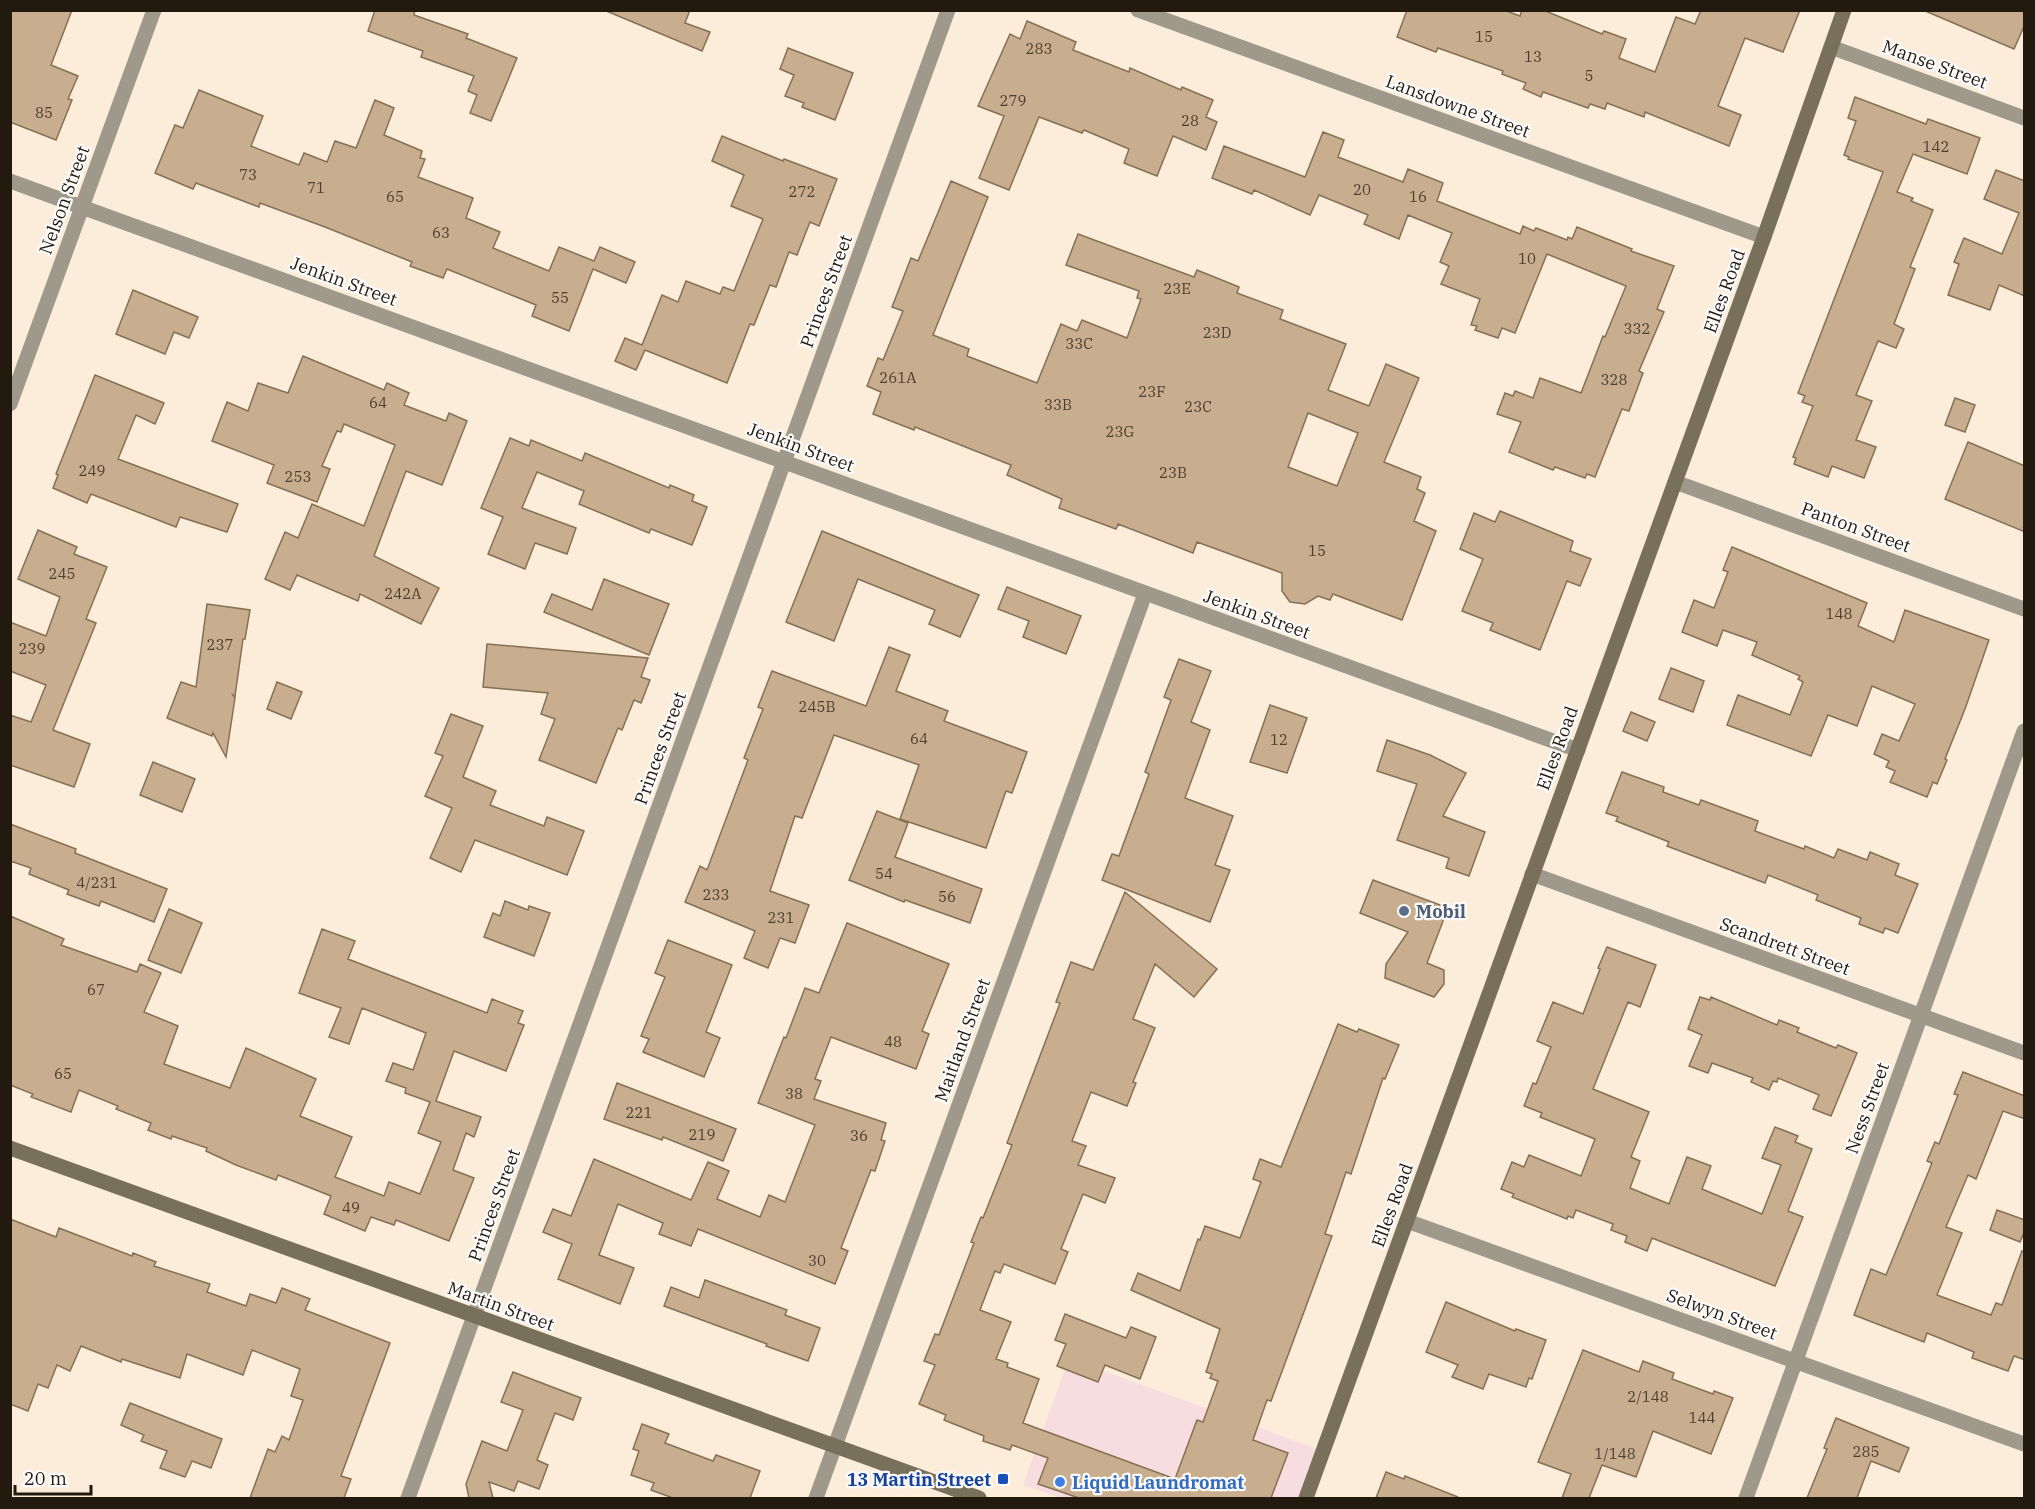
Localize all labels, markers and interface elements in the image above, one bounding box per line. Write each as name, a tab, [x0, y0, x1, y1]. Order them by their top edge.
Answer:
house number: 15	[1475, 27, 1493, 46]
street label: Manse Street	[1879, 34, 1991, 94]
house number: 283	[1025, 39, 1053, 58]
house number: 13	[1524, 47, 1542, 66]
house number: 5	[1584, 66, 1594, 85]
street label: Lansdowne Street	[1383, 69, 1533, 143]
house number: 279	[999, 91, 1027, 110]
house number: 85	[35, 103, 53, 122]
house number: 28	[1181, 111, 1199, 130]
house number: 142	[1922, 137, 1950, 156]
street label: Nelson Street	[34, 142, 94, 258]
house number: 73	[239, 165, 257, 184]
house number: 71	[307, 178, 325, 197]
house number: 20	[1353, 180, 1371, 199]
house number: 272	[788, 182, 816, 201]
house number: 65	[386, 187, 404, 206]
house number: 16	[1409, 187, 1427, 206]
house number: 63	[432, 223, 450, 242]
street label: Princes Street	[795, 231, 857, 351]
street label: Elles Road	[1698, 246, 1750, 336]
house number: 10	[1518, 249, 1536, 268]
street label: Jenkin Street	[288, 251, 400, 311]
house number: 23E	[1163, 279, 1191, 298]
house number: 55	[551, 288, 569, 307]
house number: 332	[1623, 319, 1651, 338]
house number: 23D	[1203, 323, 1231, 342]
house number: 33C	[1065, 334, 1093, 353]
house number: 261A	[879, 368, 917, 387]
house number: 328	[1600, 370, 1628, 389]
house number: 23F	[1138, 382, 1166, 401]
house number: 64	[369, 393, 387, 412]
house number: 33B	[1044, 395, 1072, 414]
house number: 23C	[1184, 397, 1212, 416]
street label: Jenkin Street	[745, 417, 857, 477]
house number: 23G	[1106, 422, 1135, 441]
house number: 249	[78, 461, 106, 480]
house number: 23B	[1159, 463, 1187, 482]
house number: 253	[284, 467, 312, 486]
street label: Panton Street	[1798, 497, 1914, 557]
house number: 15	[1308, 541, 1326, 560]
house number: 245	[48, 564, 76, 583]
house number: 242A	[384, 584, 422, 603]
street label: Jenkin Street	[1201, 584, 1313, 644]
house number: 148	[1825, 604, 1853, 623]
house number: 237	[206, 635, 234, 654]
house number: 239	[18, 639, 46, 658]
street label: Princes Street	[629, 688, 691, 808]
house number: 245B	[798, 697, 836, 716]
street label: Elles Road	[1531, 703, 1583, 793]
house number: 64	[910, 729, 928, 748]
house number: 12	[1270, 730, 1288, 749]
house number: 54	[875, 864, 893, 883]
house number: 4/231	[76, 873, 118, 892]
house number: 233	[702, 885, 730, 904]
house number: 56	[938, 887, 956, 906]
place label: Mobil	[1416, 900, 1466, 923]
marker: Mobil	[1397, 904, 1411, 918]
house number: 231	[767, 908, 795, 927]
street label: Scandrett Street	[1717, 912, 1853, 980]
street label: Maitland Street	[929, 975, 995, 1105]
house number: 67	[87, 980, 105, 999]
house number: 48	[884, 1032, 902, 1051]
street label: Ness Street	[1840, 1059, 1894, 1157]
house number: 65	[54, 1064, 72, 1083]
house number: 38	[785, 1084, 803, 1103]
house number: 221	[625, 1103, 653, 1122]
house number: 219	[688, 1125, 716, 1144]
house number: 36	[850, 1126, 868, 1145]
street label: Princes Street	[463, 1145, 525, 1265]
street label: Elles Road	[1366, 1160, 1418, 1250]
house number: 49	[342, 1198, 360, 1217]
house number: 30	[808, 1251, 826, 1270]
street label: Martin Street	[444, 1276, 558, 1336]
street label: Selwyn Street	[1664, 1283, 1780, 1345]
house number: 2/148	[1627, 1387, 1669, 1406]
house number: 144	[1688, 1408, 1716, 1427]
house number: 285	[1852, 1442, 1880, 1461]
house number: 1/148	[1594, 1444, 1636, 1463]
scale bar	[15, 1458, 92, 1496]
text: 20 m	[24, 1467, 67, 1490]
place label: 13 Martin Street	[847, 1468, 991, 1491]
place label: Liquid Laundromat	[1072, 1471, 1244, 1494]
marker: 13 Martin Street	[996, 1472, 1010, 1486]
marker: Liquid Laundromat	[1053, 1475, 1067, 1489]

